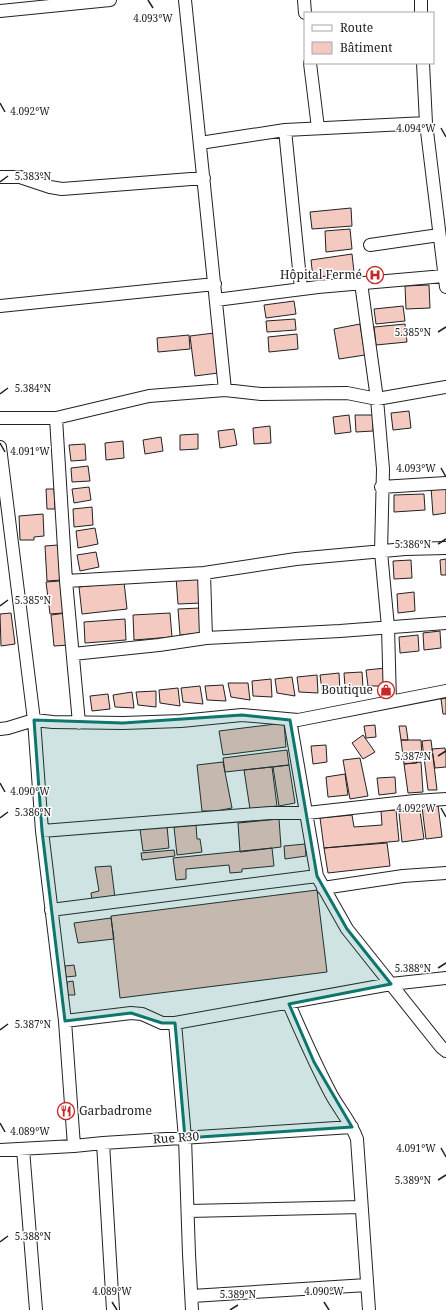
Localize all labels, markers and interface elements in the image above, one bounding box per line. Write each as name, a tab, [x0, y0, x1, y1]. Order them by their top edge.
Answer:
text: 4.093°W	[133, 11, 173, 25]
legend	[304, 12, 434, 64]
text: Route	[340, 19, 373, 36]
text: Bâtiment	[340, 39, 392, 56]
text: 4.092°W	[10, 104, 50, 118]
text: 4.094°W	[396, 121, 436, 135]
text: 5.383°N	[15, 169, 52, 183]
hospital icon: Hôpital Fermé	[365, 265, 385, 285]
place label: Hôpital Fermé	[280, 266, 362, 283]
text: 5.385°N	[395, 325, 432, 339]
text: 5.384°N	[15, 381, 52, 395]
text: 4.091°W	[10, 444, 50, 458]
text: 4.093°W	[396, 461, 436, 475]
text: 5.386°N	[395, 537, 432, 551]
text: 5.385°N	[15, 593, 52, 607]
shop icon: Boutique	[376, 680, 396, 700]
place label: Boutique	[321, 681, 373, 698]
text: 5.387°N	[395, 749, 432, 763]
text: 4.090°W	[10, 784, 50, 798]
text: 4.092°W	[396, 801, 436, 815]
text: 5.386°N	[15, 805, 52, 819]
text: 5.388°N	[395, 961, 432, 975]
text: 5.387°N	[15, 1017, 52, 1031]
restaurant icon: Garbadrome	[56, 1101, 76, 1121]
place label: Garbadrome	[79, 1102, 152, 1119]
text: 4.089°W	[10, 1124, 50, 1138]
street label: Rue R30	[152, 1127, 200, 1148]
text: 4.091°W	[396, 1141, 436, 1155]
text: 5.389°N	[395, 1173, 432, 1187]
text: 5.388°N	[15, 1229, 52, 1243]
text: 4.089°W	[92, 1284, 132, 1298]
text: 4.090°W	[304, 1284, 344, 1298]
text: 5.389°N	[220, 1287, 257, 1301]

